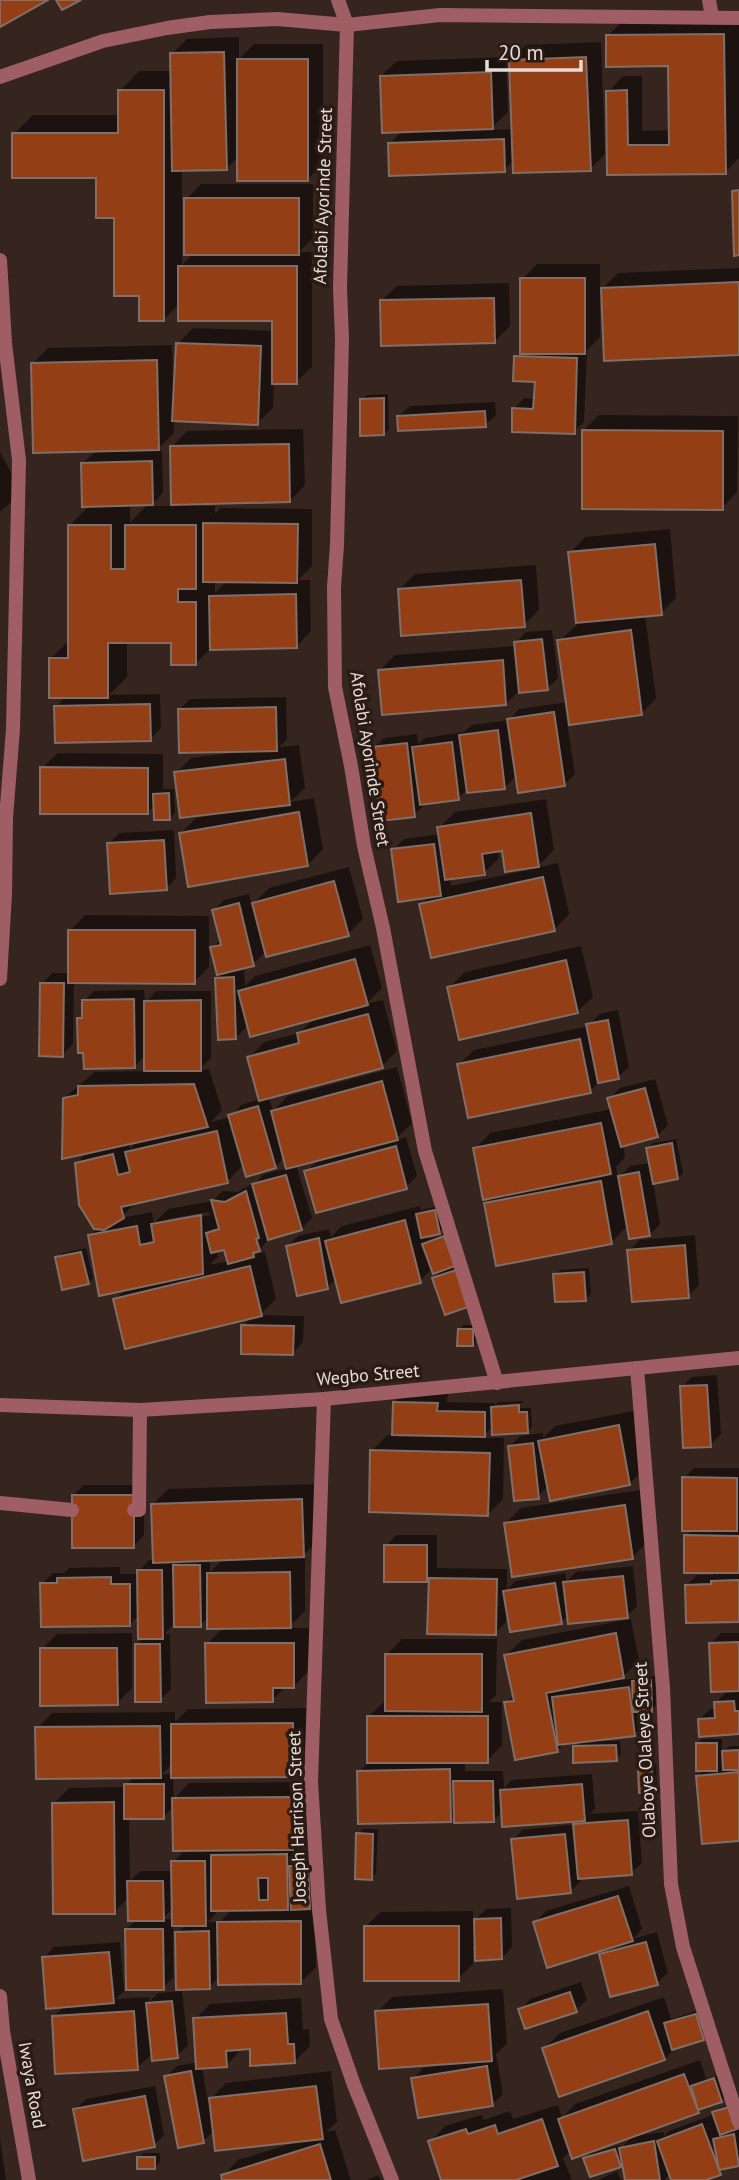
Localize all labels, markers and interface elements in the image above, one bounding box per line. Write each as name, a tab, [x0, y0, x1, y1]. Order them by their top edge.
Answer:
scale bar	[487, 28, 582, 72]
text: 20 m	[498, 39, 544, 66]
street label: Afolabi Ayorinde Street	[308, 107, 337, 285]
street label: Afolabi Ayorinde Street	[345, 670, 396, 848]
street label: Wegbo Street	[316, 1359, 420, 1390]
street label: Olaboye Olaleye Street	[628, 1661, 661, 1839]
street label: Joseph Harrison Street	[282, 1731, 311, 1904]
street label: Iwaya Road	[14, 2040, 51, 2130]

